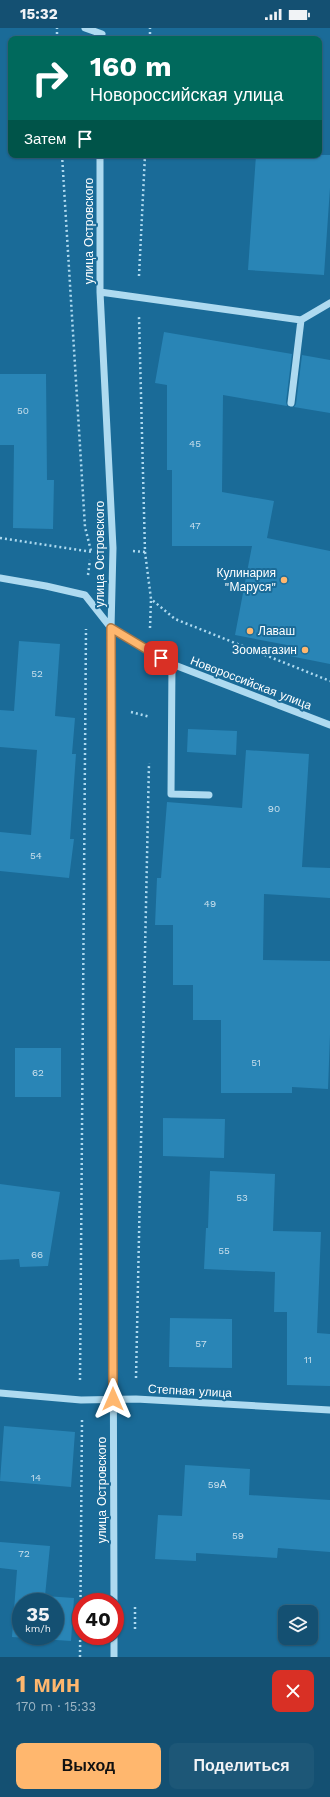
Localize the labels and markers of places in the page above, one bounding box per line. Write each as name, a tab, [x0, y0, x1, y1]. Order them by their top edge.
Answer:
place label: Кулинария "Маруся"	[216, 566, 276, 594]
marker: Кулинария "Маруся"	[279, 575, 289, 585]
place label: Лаваш	[258, 624, 295, 638]
marker: Лаваш	[245, 626, 255, 636]
pin	[144, 641, 178, 675]
place label: Зоомагазин	[232, 643, 297, 657]
marker: Зоомагазин	[300, 645, 310, 655]

